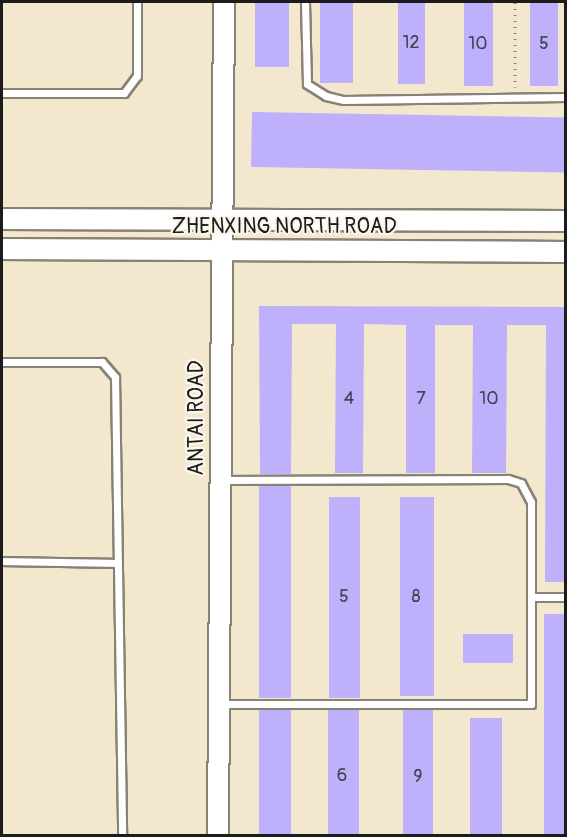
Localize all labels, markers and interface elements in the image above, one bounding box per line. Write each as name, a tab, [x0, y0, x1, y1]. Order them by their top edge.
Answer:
house number: 12	[402, 32, 420, 54]
house number: 10	[468, 33, 488, 55]
house number: 5	[539, 33, 549, 55]
street label: ZHENXING NORTH ROAD	[171, 214, 397, 240]
street label: ANTAI ROAD	[184, 360, 210, 476]
house number: 4	[344, 388, 354, 410]
house number: 7	[416, 388, 426, 410]
house number: 10	[479, 388, 499, 410]
house number: 5	[339, 586, 349, 608]
house number: 8	[411, 586, 421, 608]
house number: 6	[337, 765, 347, 787]
house number: 9	[413, 766, 423, 788]

